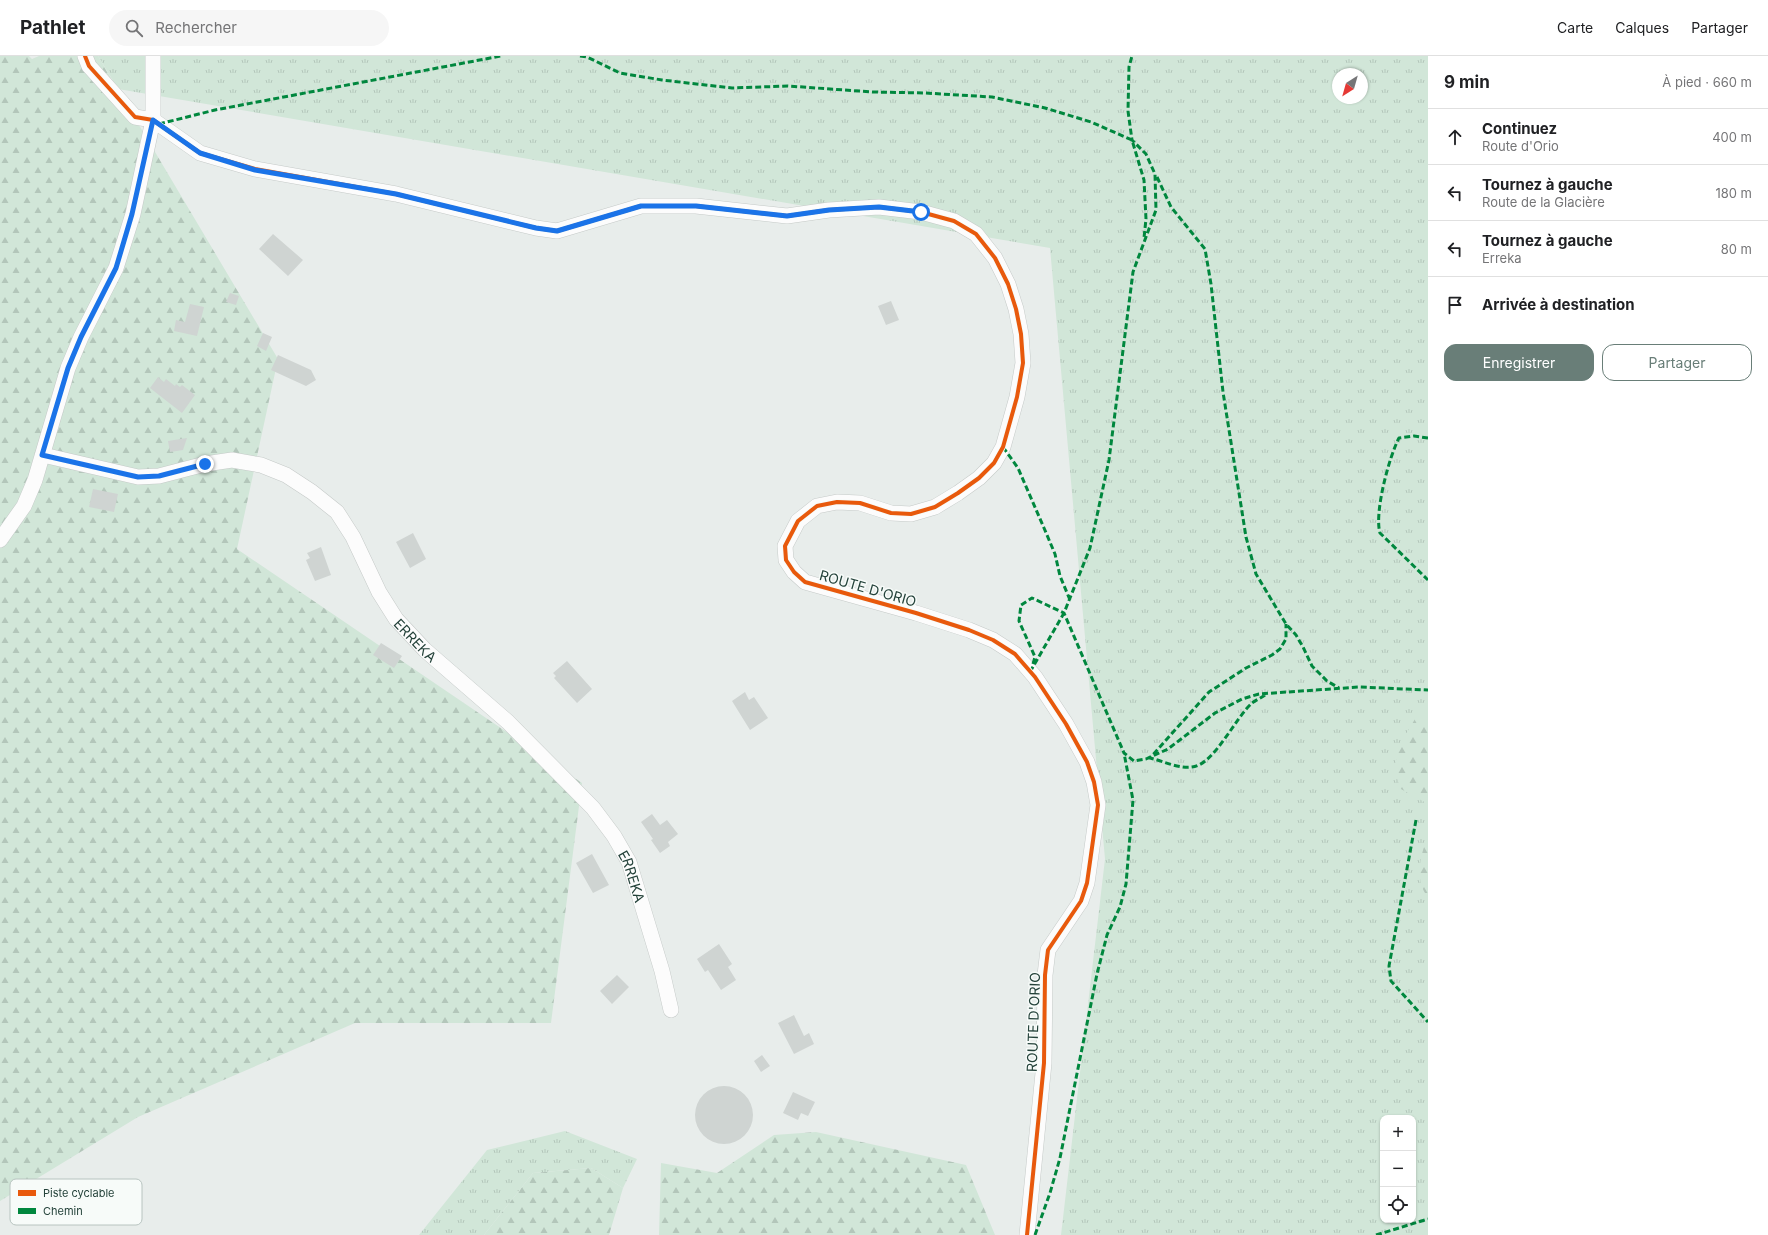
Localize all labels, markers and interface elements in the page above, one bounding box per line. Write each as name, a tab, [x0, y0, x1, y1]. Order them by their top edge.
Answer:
search box	[109, 10, 389, 46]
text: Pathlet	[20, 16, 85, 39]
icon: search	[123, 17, 145, 39]
text: Rechercher	[155, 18, 237, 37]
text: Carte	[1557, 19, 1593, 36]
text: Calques	[1615, 19, 1669, 36]
text: Partager	[1691, 19, 1748, 36]
north arrow	[1332, 68, 1368, 104]
text: 9 min	[1444, 72, 1490, 92]
text: À pied · 660 m	[1662, 74, 1752, 90]
text: Continuez	[1482, 119, 1557, 138]
icon: ahead	[1444, 126, 1466, 148]
text: 400 m	[1712, 129, 1752, 145]
text: Route d'Orio	[1482, 138, 1559, 154]
text: Tournez à gauche	[1482, 175, 1613, 194]
icon: left	[1444, 182, 1466, 204]
text: 180 m	[1715, 185, 1752, 201]
text: Route de la Glacière	[1482, 194, 1605, 210]
route start	[912, 203, 930, 221]
text: Tournez à gauche	[1482, 231, 1613, 250]
icon: left	[1444, 238, 1466, 260]
text: 80 m	[1721, 241, 1752, 257]
text: Erreka	[1482, 250, 1522, 266]
icon: arrive	[1444, 294, 1466, 316]
text: Arrivée à destination	[1482, 295, 1635, 314]
button: Enregistrer	[1444, 344, 1594, 381]
button: Partager	[1602, 344, 1752, 381]
route end	[196, 455, 214, 473]
street label: ROUTE D'ORIO	[818, 566, 918, 610]
street label: ERREKA	[391, 615, 441, 665]
street label: ERREKA	[615, 847, 649, 904]
street label: ROUTE D'ORIO	[1023, 972, 1043, 1072]
map controls	[1380, 1115, 1416, 1223]
button: +	[1380, 1115, 1416, 1151]
button: −	[1380, 1151, 1416, 1187]
legend	[10, 1179, 142, 1225]
text: Piste cyclable	[43, 1186, 114, 1200]
button: locate	[1380, 1187, 1416, 1223]
text: Chemin	[43, 1204, 83, 1218]

